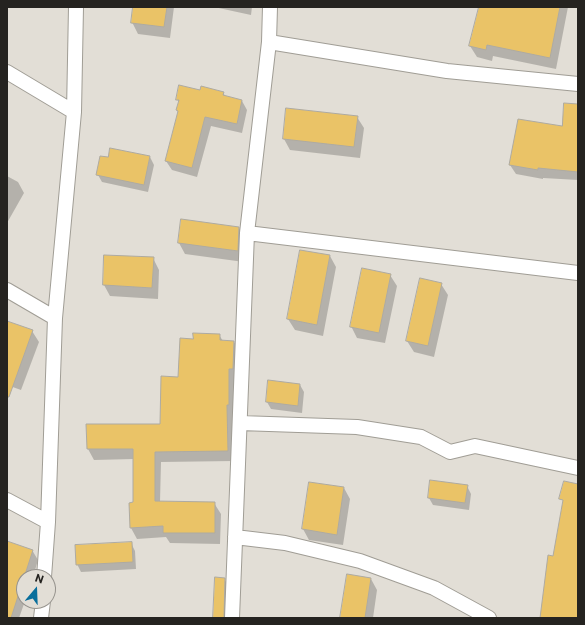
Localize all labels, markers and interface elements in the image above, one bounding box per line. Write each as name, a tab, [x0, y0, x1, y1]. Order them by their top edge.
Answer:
north arrow	[16, 569, 56, 609]
text: N	[34, 571, 46, 586]

